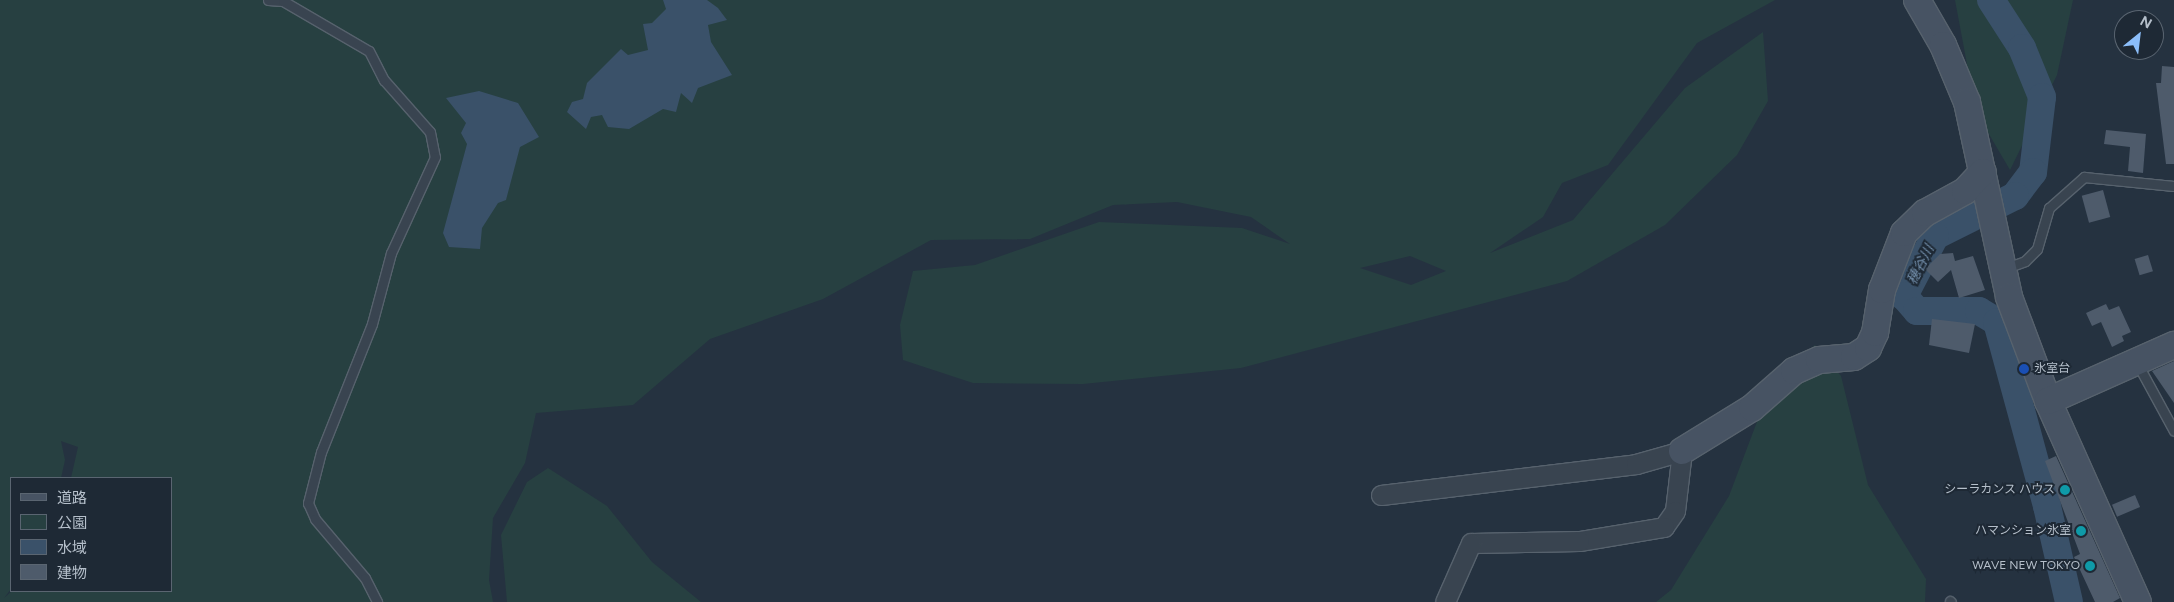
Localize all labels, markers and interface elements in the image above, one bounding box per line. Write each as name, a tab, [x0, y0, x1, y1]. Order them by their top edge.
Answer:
north arrow	[2114, 10, 2164, 60]
text: N	[2137, 12, 2155, 32]
water label: 穂谷川	[1904, 242, 1938, 288]
place label: 氷室台	[2034, 362, 2070, 376]
marker: 氷室台	[2018, 363, 2030, 375]
legend	[10, 477, 172, 592]
place label: シーラカンス ハウス	[1944, 483, 2055, 497]
marker: シーラカンス ハウス	[2059, 484, 2071, 496]
text: 道路	[57, 489, 87, 507]
text: 公園	[57, 514, 87, 532]
place label: ハマンション氷室	[1975, 524, 2071, 538]
marker: ハマンション氷室	[2075, 525, 2087, 537]
text: 水域	[57, 539, 87, 557]
place label: WAVE NEW TOKYO	[1972, 559, 2080, 573]
marker: WAVE NEW TOKYO	[2084, 560, 2096, 572]
text: 建物	[57, 564, 87, 582]

